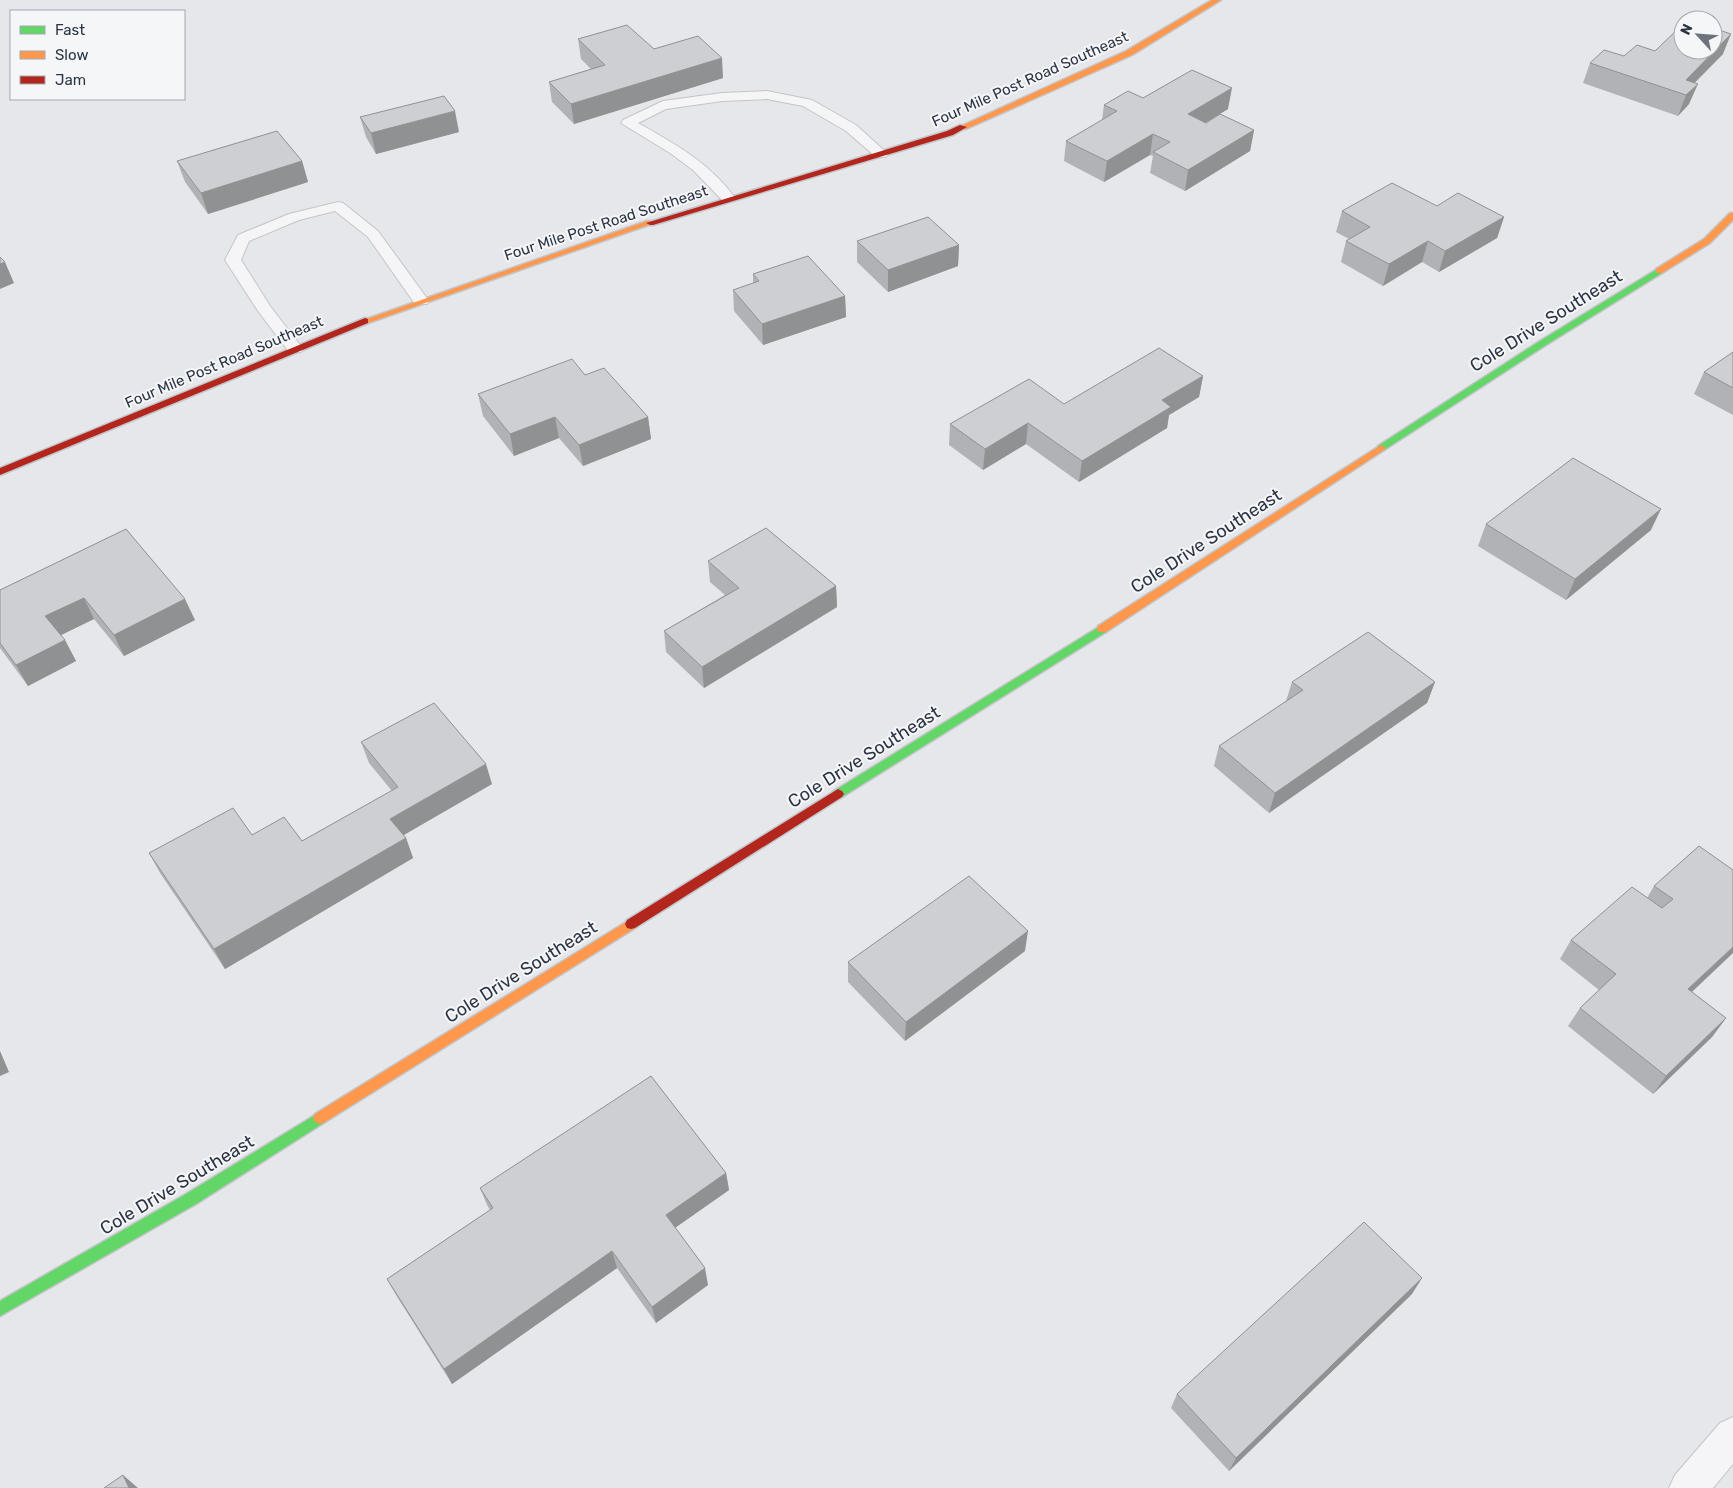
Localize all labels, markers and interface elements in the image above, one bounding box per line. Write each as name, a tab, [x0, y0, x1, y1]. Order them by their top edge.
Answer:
legend	[10, 10, 185, 100]
north arrow	[1673, 10, 1723, 60]
text: Fast	[55, 21, 85, 39]
text: N	[1677, 21, 1697, 38]
street label: Four Mile Post Road Southeast	[929, 27, 1131, 131]
text: Slow	[55, 46, 88, 64]
text: Jam	[55, 71, 86, 89]
street label: Four Mile Post Road Southeast	[502, 181, 710, 265]
street label: Cole Drive Southeast	[1466, 265, 1626, 377]
street label: Four Mile Post Road Southeast	[122, 312, 326, 412]
street label: Cole Drive Southeast	[1126, 484, 1286, 598]
street label: Cole Drive Southeast	[784, 701, 944, 813]
street label: Cole Drive Southeast	[441, 916, 601, 1028]
street label: Cole Drive Southeast	[96, 1130, 258, 1240]

